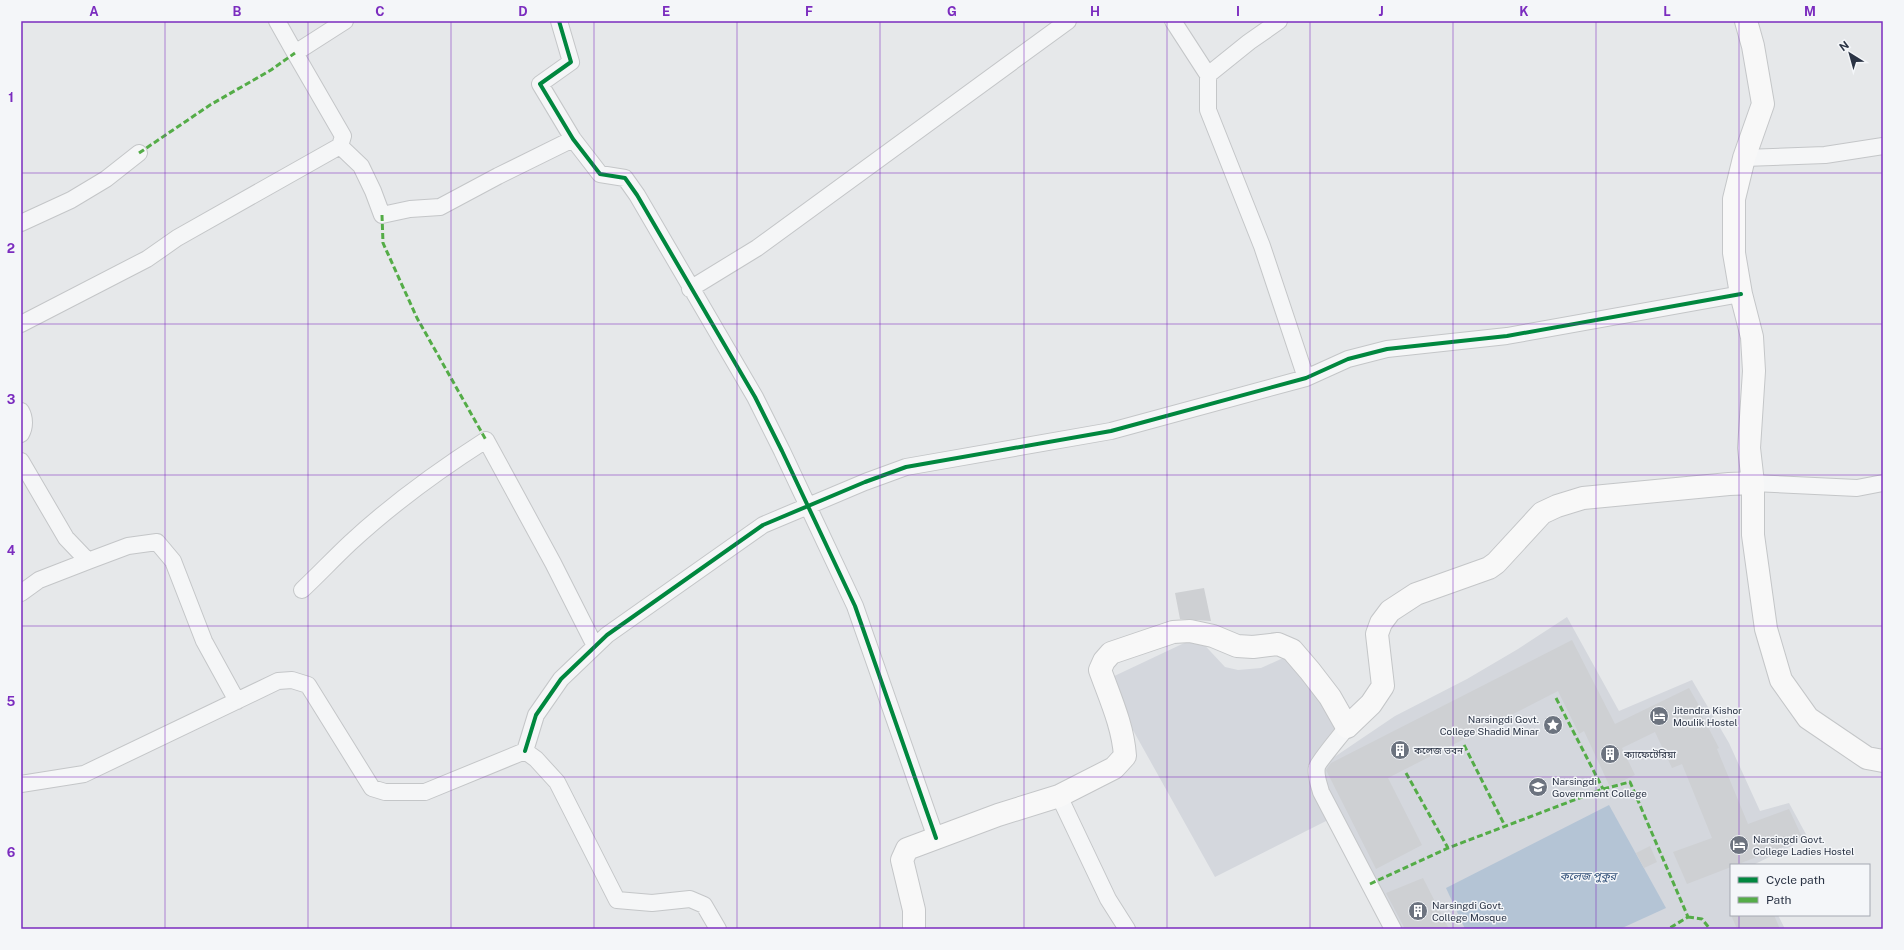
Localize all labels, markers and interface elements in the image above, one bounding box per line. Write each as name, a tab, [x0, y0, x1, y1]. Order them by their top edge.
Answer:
text: A	[89, 4, 99, 19]
text: B	[233, 4, 242, 19]
text: C	[375, 4, 385, 19]
text: D	[518, 4, 528, 19]
text: E	[662, 4, 670, 19]
text: F	[805, 4, 813, 19]
text: G	[947, 4, 957, 19]
text: H	[1090, 4, 1100, 19]
text: I	[1236, 4, 1240, 19]
text: J	[1378, 4, 1384, 19]
text: K	[1519, 4, 1529, 19]
text: L	[1663, 4, 1671, 19]
text: M	[1804, 4, 1816, 19]
north arrow	[1830, 34, 1870, 74]
text: N	[1837, 39, 1851, 53]
text: 1	[8, 90, 14, 105]
text: 2	[7, 241, 15, 256]
text: 3	[7, 392, 16, 407]
text: 4	[7, 543, 16, 558]
text: 5	[7, 694, 16, 709]
place label: Jitendra Kishor Moulik Hostel	[1673, 704, 1742, 728]
hotel icon: Jitendra Kishor Moulik Hostel	[1648, 705, 1670, 727]
place label: Narsingdi Govt. College Shadid Minar	[1440, 713, 1539, 737]
place icon: Narsingdi Govt. College Shadid Minar	[1542, 714, 1564, 736]
building icon: কলেজ ভবন	[1389, 739, 1411, 761]
building icon: ক্যাফেটেরিয়া	[1599, 743, 1621, 765]
place label: কলেজ ভবন	[1413, 744, 1464, 756]
place label: ক্যাফেটেরিয়া	[1623, 748, 1676, 760]
place label: Narsingdi Government College	[1552, 775, 1647, 799]
school or university icon: Narsingdi Government College	[1527, 776, 1549, 798]
place label: Narsingdi Govt. College Ladies Hostel	[1753, 833, 1854, 857]
hotel icon: Narsingdi Govt. College Ladies Hostel	[1728, 834, 1750, 856]
text: 6	[7, 845, 16, 860]
legend	[1730, 864, 1870, 916]
water label: কলেজ পুকুর	[1560, 870, 1619, 883]
text: Cycle path	[1766, 873, 1825, 887]
text: Path	[1766, 893, 1792, 907]
place label: Narsingdi Govt. College Mosque	[1432, 899, 1507, 923]
building icon: Narsingdi Govt. College Mosque	[1407, 900, 1429, 922]

